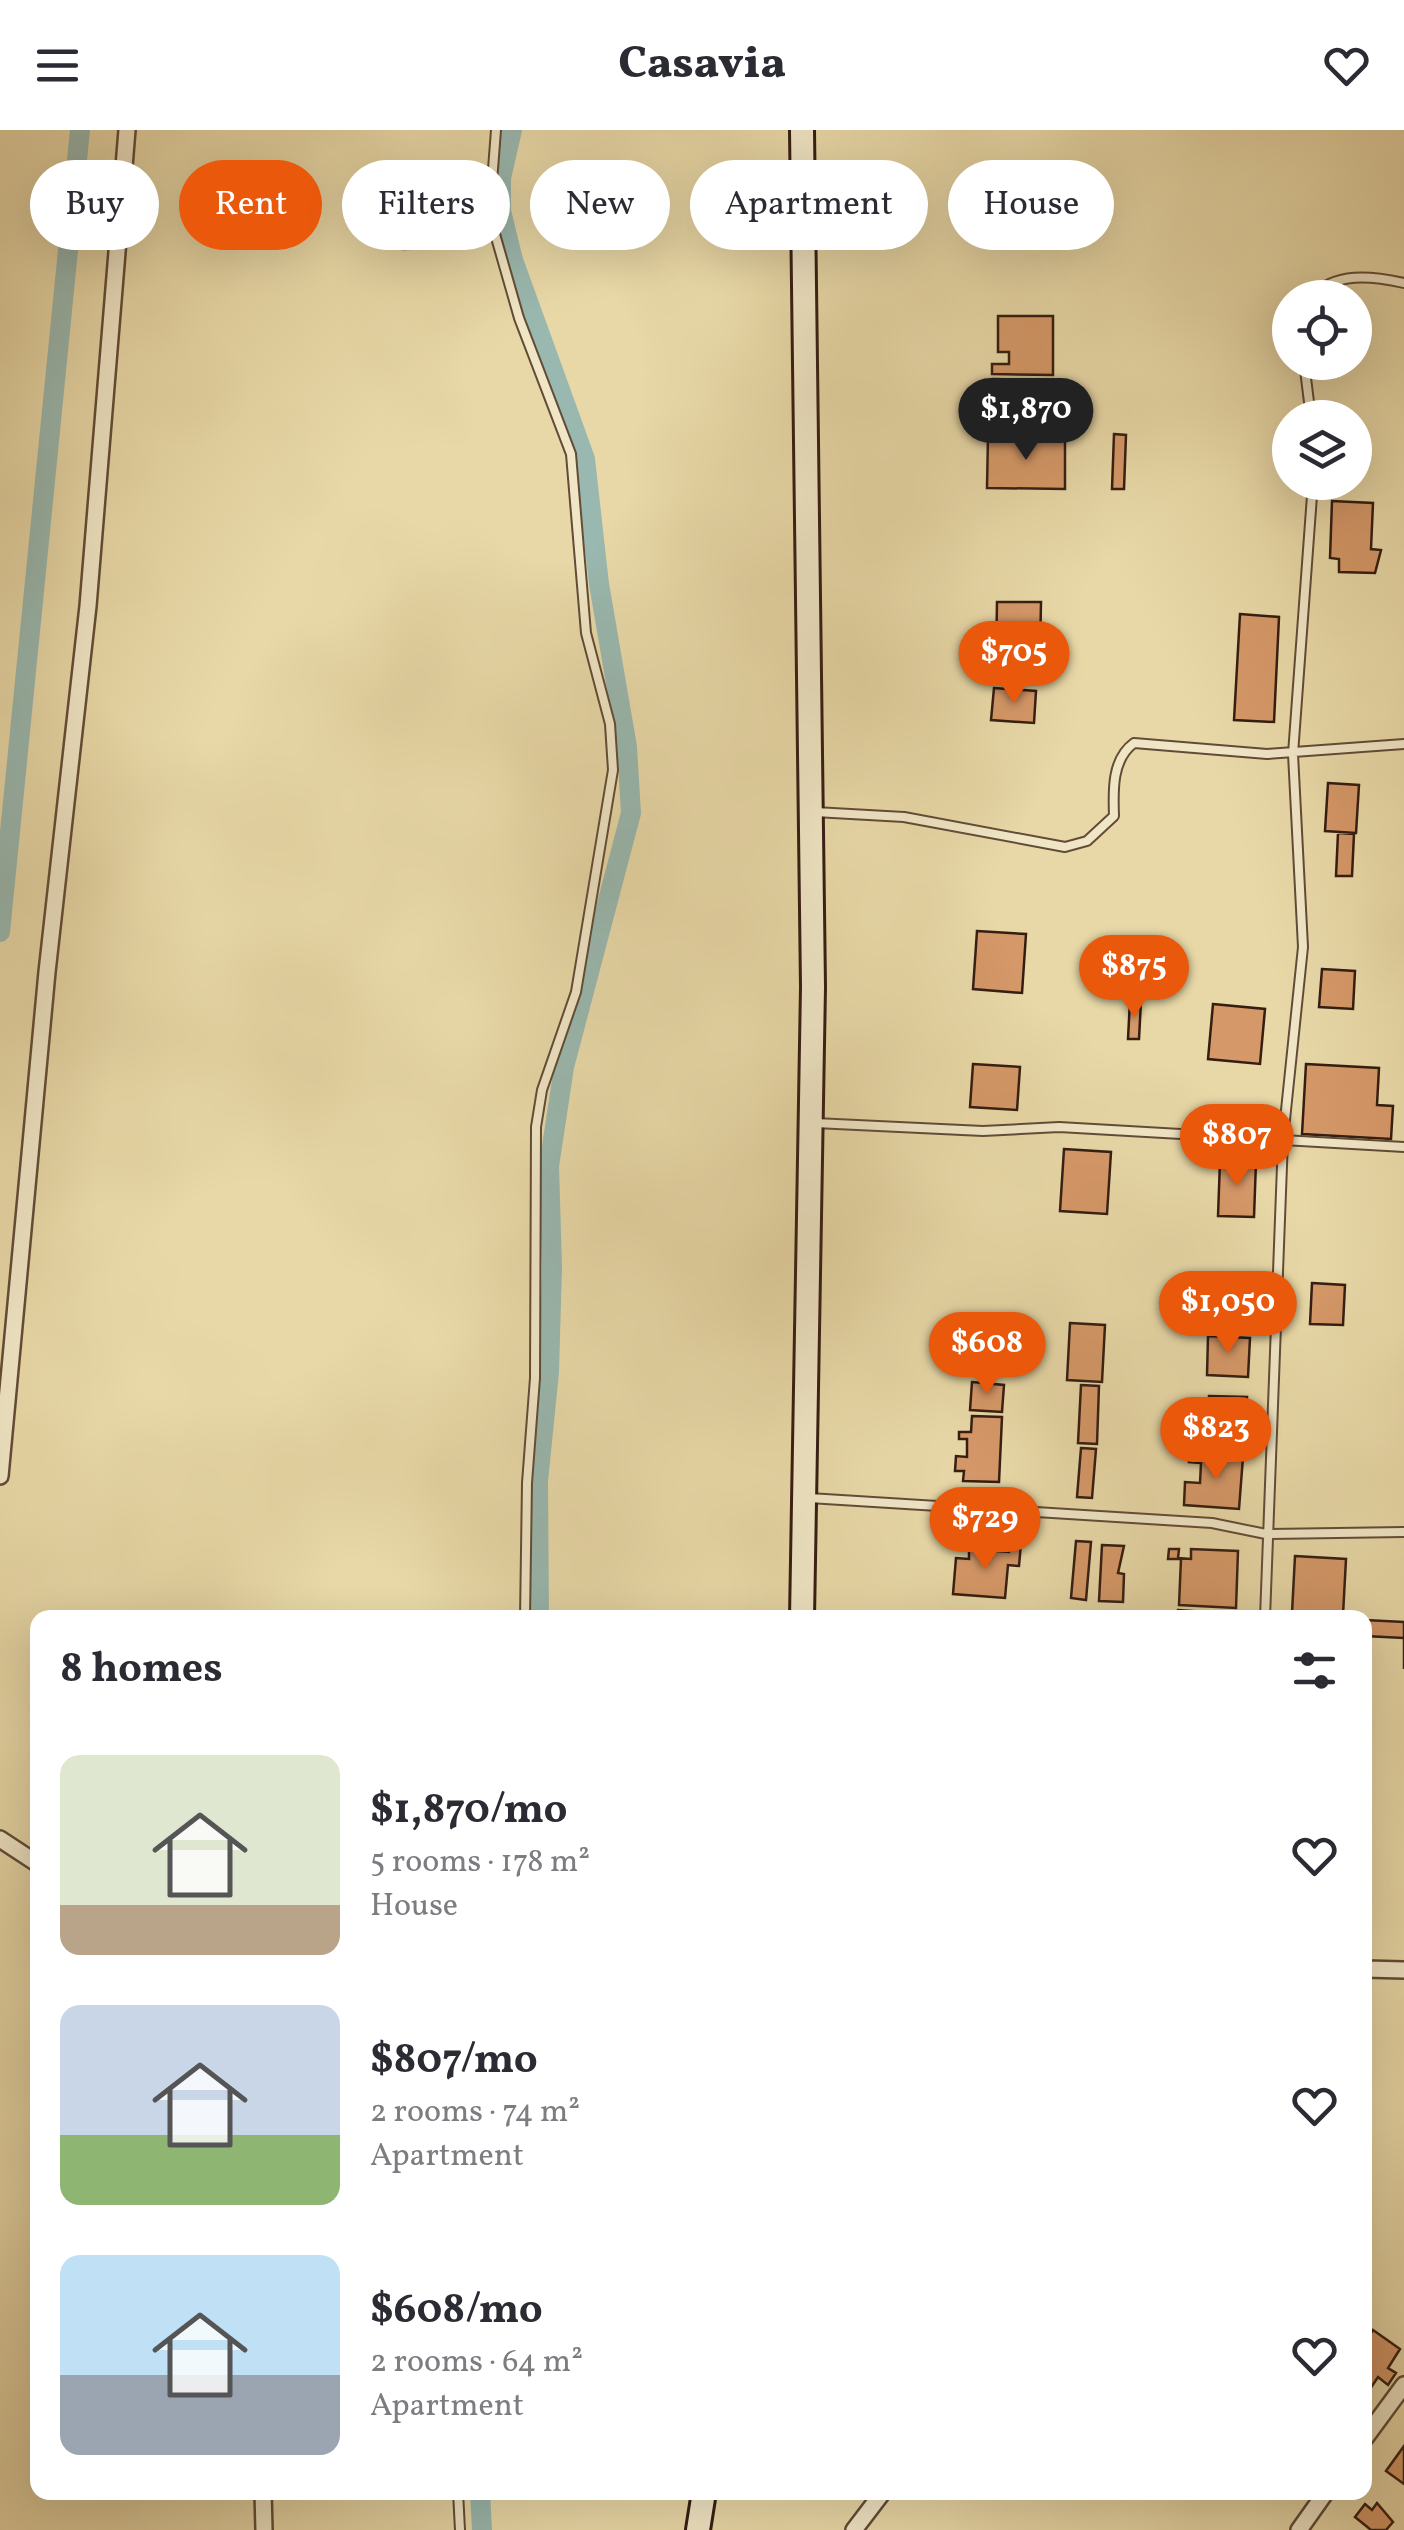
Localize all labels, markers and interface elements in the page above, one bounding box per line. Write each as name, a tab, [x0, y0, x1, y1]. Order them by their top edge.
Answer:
text: Casavia	[618, 34, 786, 97]
icon: menu	[30, 38, 85, 93]
icon: heart	[1319, 38, 1374, 93]
chip: Buy	[30, 160, 159, 250]
chip: Rent	[179, 160, 322, 250]
chip: Filters	[342, 160, 510, 250]
chip: New	[530, 160, 670, 250]
chip: Apartment	[690, 160, 928, 250]
chip: House	[948, 160, 1114, 250]
map controls	[1272, 280, 1372, 500]
button: locate	[1272, 280, 1372, 380]
pin: $1,870	[945, 378, 1107, 463]
text: $1,870	[980, 388, 1072, 432]
button: layers	[1272, 400, 1372, 500]
pin: $705	[955, 621, 1073, 706]
text: $705	[981, 631, 1048, 675]
pin: $875	[1075, 935, 1193, 1020]
text: $875	[1101, 945, 1167, 989]
pin: $807	[1178, 1104, 1296, 1189]
text: $807	[1202, 1114, 1272, 1158]
pin: $1,050	[1147, 1271, 1309, 1356]
text: $1,050	[1181, 1281, 1275, 1325]
pin: $608	[928, 1312, 1046, 1397]
text: $608	[951, 1322, 1023, 1366]
pin: $823	[1157, 1397, 1275, 1482]
text: $823	[1182, 1407, 1250, 1451]
pin: $729	[926, 1487, 1044, 1572]
text: $729	[952, 1497, 1019, 1541]
text: 8 homes	[60, 1641, 223, 1700]
icon: filters	[1287, 1643, 1342, 1698]
text: $1,870/mo	[370, 1782, 567, 1841]
icon: home	[140, 1795, 260, 1915]
icon: heart	[1287, 1828, 1342, 1883]
text: 5 rooms · 178 m²	[370, 1841, 590, 1885]
text: House	[370, 1885, 458, 1929]
text: $807/mo	[370, 2032, 538, 2091]
icon: home	[140, 2045, 260, 2165]
icon: heart	[1287, 2078, 1342, 2133]
text: 2 rooms · 74 m²	[370, 2091, 580, 2135]
text: Apartment	[370, 2135, 524, 2179]
text: $608/mo	[370, 2282, 543, 2341]
icon: home	[140, 2295, 260, 2415]
icon: heart	[1287, 2328, 1342, 2383]
text: 2 rooms · 64 m²	[370, 2341, 583, 2385]
text: Apartment	[370, 2385, 524, 2429]

